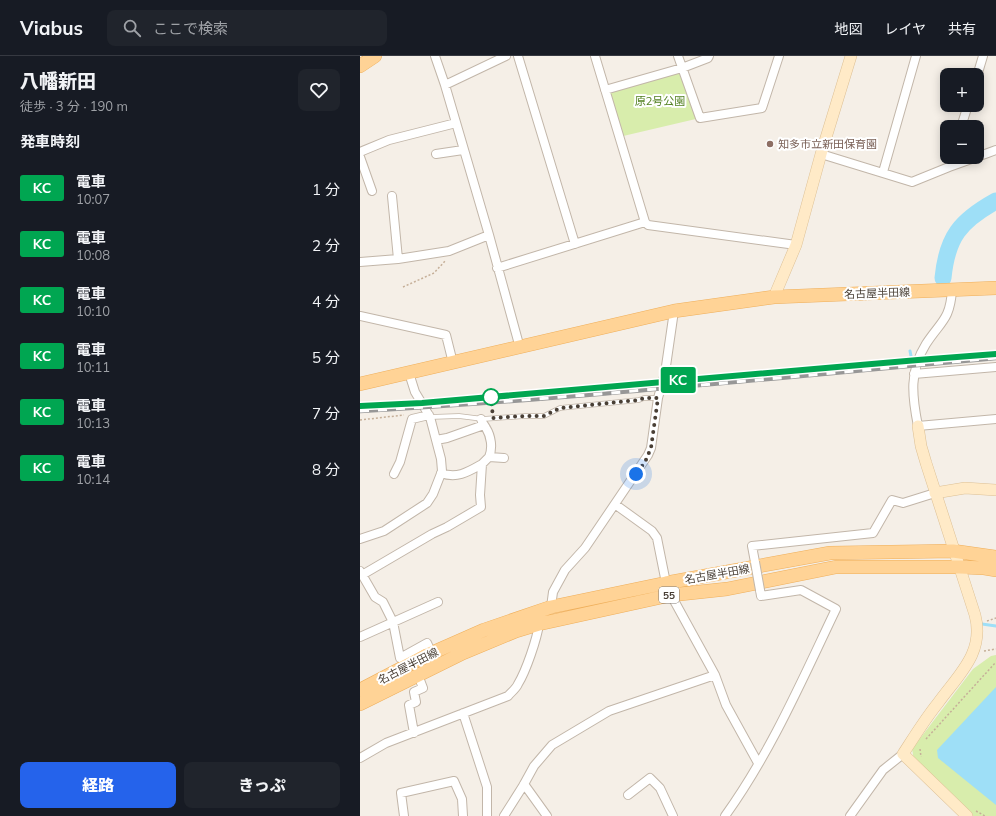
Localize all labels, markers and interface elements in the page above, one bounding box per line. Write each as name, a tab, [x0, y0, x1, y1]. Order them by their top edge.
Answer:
search box	[107, 10, 387, 46]
text: Viabus	[20, 16, 83, 40]
icon: search	[121, 17, 143, 39]
text: ここで検索	[153, 19, 228, 38]
text: 地図	[834, 20, 862, 38]
text: レイヤ	[884, 20, 926, 38]
text: 共有	[948, 20, 976, 38]
map controls	[940, 68, 984, 164]
button: +	[940, 68, 984, 112]
text: 八幡新田	[20, 69, 96, 93]
button: heart	[298, 69, 340, 111]
park label: 原2号公園	[635, 94, 685, 108]
text: 徒歩 · 3 分 · 190 m	[20, 98, 128, 114]
button: −	[940, 120, 984, 164]
text: 発車時刻	[20, 132, 80, 151]
place label: 知多市立新田保育園	[778, 137, 877, 151]
marker: 知多市立新田保育園	[765, 139, 775, 149]
text: 電車	[76, 172, 106, 191]
text: KC	[33, 179, 51, 197]
text: 1 分	[312, 180, 340, 199]
text: 10:07	[76, 191, 110, 207]
text: 電車	[76, 228, 106, 247]
text: KC	[33, 235, 51, 253]
text: 2 分	[312, 236, 340, 255]
text: 10:08	[76, 247, 110, 263]
text: 電車	[76, 284, 106, 303]
street label: 名古屋半田線	[844, 285, 910, 301]
text: KC	[33, 291, 51, 309]
text: 4 分	[312, 292, 340, 311]
text: 10:10	[76, 303, 110, 319]
text: 電車	[76, 340, 106, 359]
text: KC	[33, 347, 51, 365]
text: 5 分	[312, 348, 340, 367]
text: 10:11	[76, 359, 110, 375]
line badge: KC	[660, 367, 696, 393]
text: KC	[669, 371, 687, 389]
unlabelled marker	[482, 388, 500, 406]
text: 電車	[76, 396, 106, 415]
text: KC	[33, 403, 51, 421]
text: 7 分	[312, 404, 340, 423]
text: 10:13	[76, 415, 110, 431]
text: 電車	[76, 452, 106, 471]
text: KC	[33, 459, 51, 477]
text: 8 分	[312, 460, 340, 479]
your location	[626, 464, 646, 484]
text: 10:14	[76, 471, 110, 487]
street label: 名古屋半田線	[683, 561, 751, 587]
road number: 55	[659, 587, 679, 603]
street label: 名古屋半田線	[375, 645, 441, 687]
button: 経路	[20, 762, 176, 808]
button: きっぷ	[184, 762, 340, 808]

